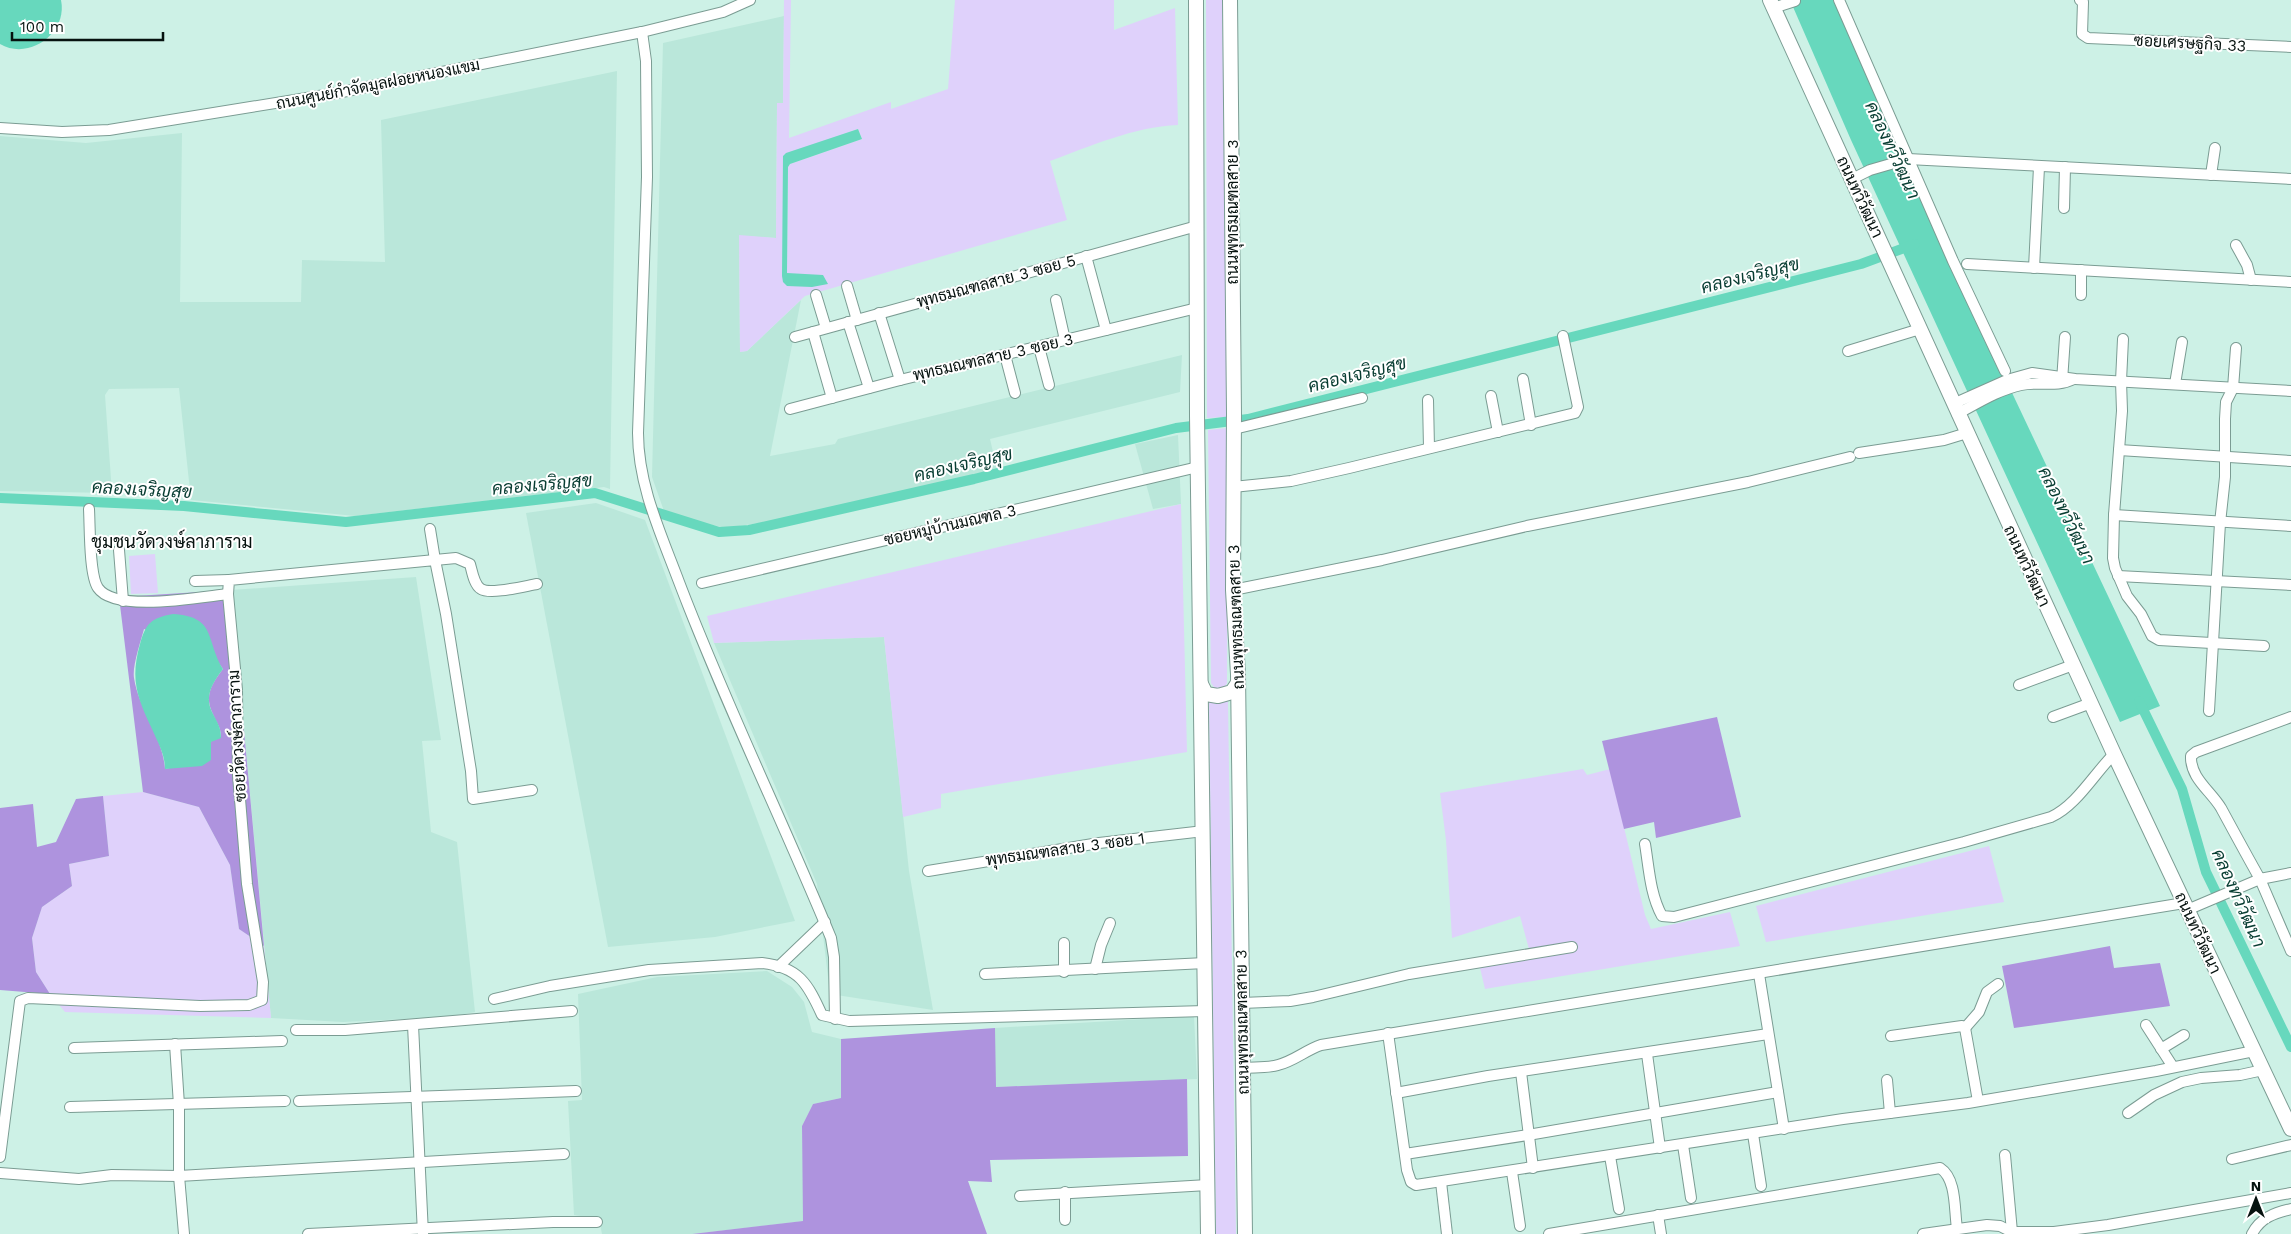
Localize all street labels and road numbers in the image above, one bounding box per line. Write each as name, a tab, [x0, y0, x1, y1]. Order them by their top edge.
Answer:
street label: ซอยเศรษฐกิจ 33	[2133, 31, 2247, 56]
street label: ถนนศูนย์กำจัดมูลฝอยหนองแขม	[274, 52, 482, 115]
street label: ถนนพุทธมณฑลสาย 3	[1223, 139, 1244, 285]
street label: ถนนทวีวัฒนา	[1833, 152, 1889, 241]
street label: พุทธมณฑลสาย 3 ซอย 5	[914, 251, 1078, 313]
street label: พุทธมณฑลสาย 3 ซอย 3	[911, 329, 1076, 387]
street label: ซอยหมู่บ้านมณฑล 3	[882, 500, 1018, 551]
street label: ถนนทวีวัฒนา	[2000, 521, 2056, 610]
street label: ถนนพุทธมณฑลสาย 3	[1224, 544, 1250, 690]
street label: ซอยวัดวงษ์ลาภาราม	[221, 669, 250, 803]
street label: พุทธมณฑลสาย 3 ซอย 1	[984, 828, 1146, 872]
street label: ถนนทวีวัฒนา	[2171, 888, 2227, 977]
street label: ถนนพุทธมณฑลสาย 3	[1231, 949, 1255, 1095]

